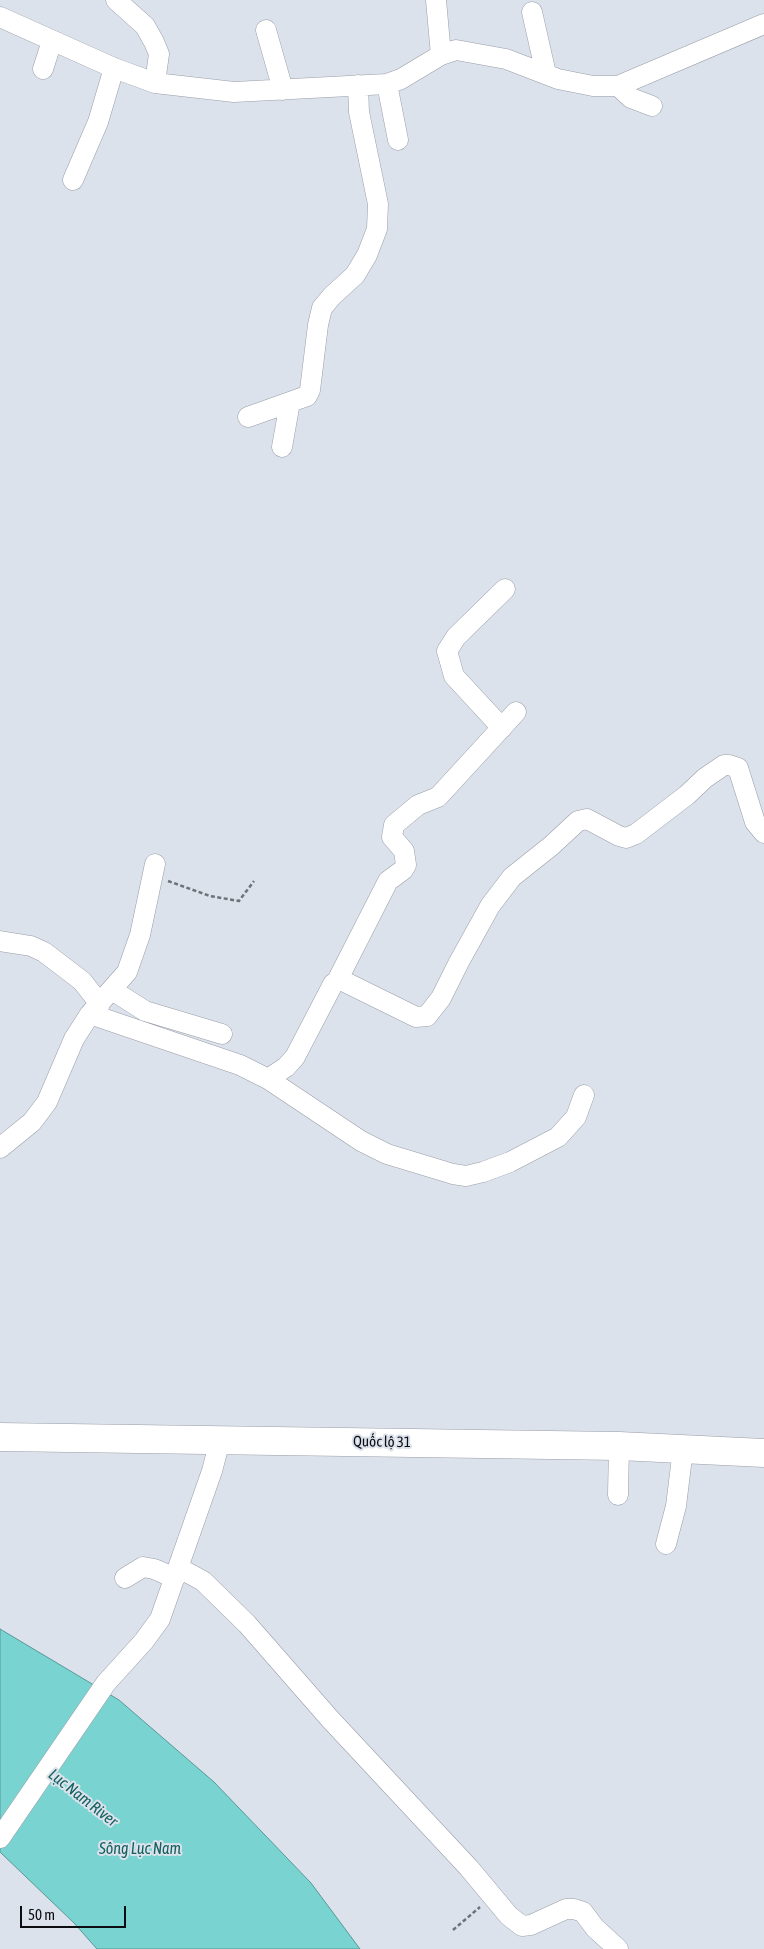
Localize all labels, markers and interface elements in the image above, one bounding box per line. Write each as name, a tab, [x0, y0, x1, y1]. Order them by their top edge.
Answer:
street label: Quốc lộ 31	[353, 1432, 411, 1452]
water label: Lục Nam River	[44, 1765, 122, 1831]
water label: Sông Lục Nam	[99, 1839, 181, 1859]
scale bar	[22, 1896, 129, 1928]
text: 50 m	[28, 1906, 55, 1923]

